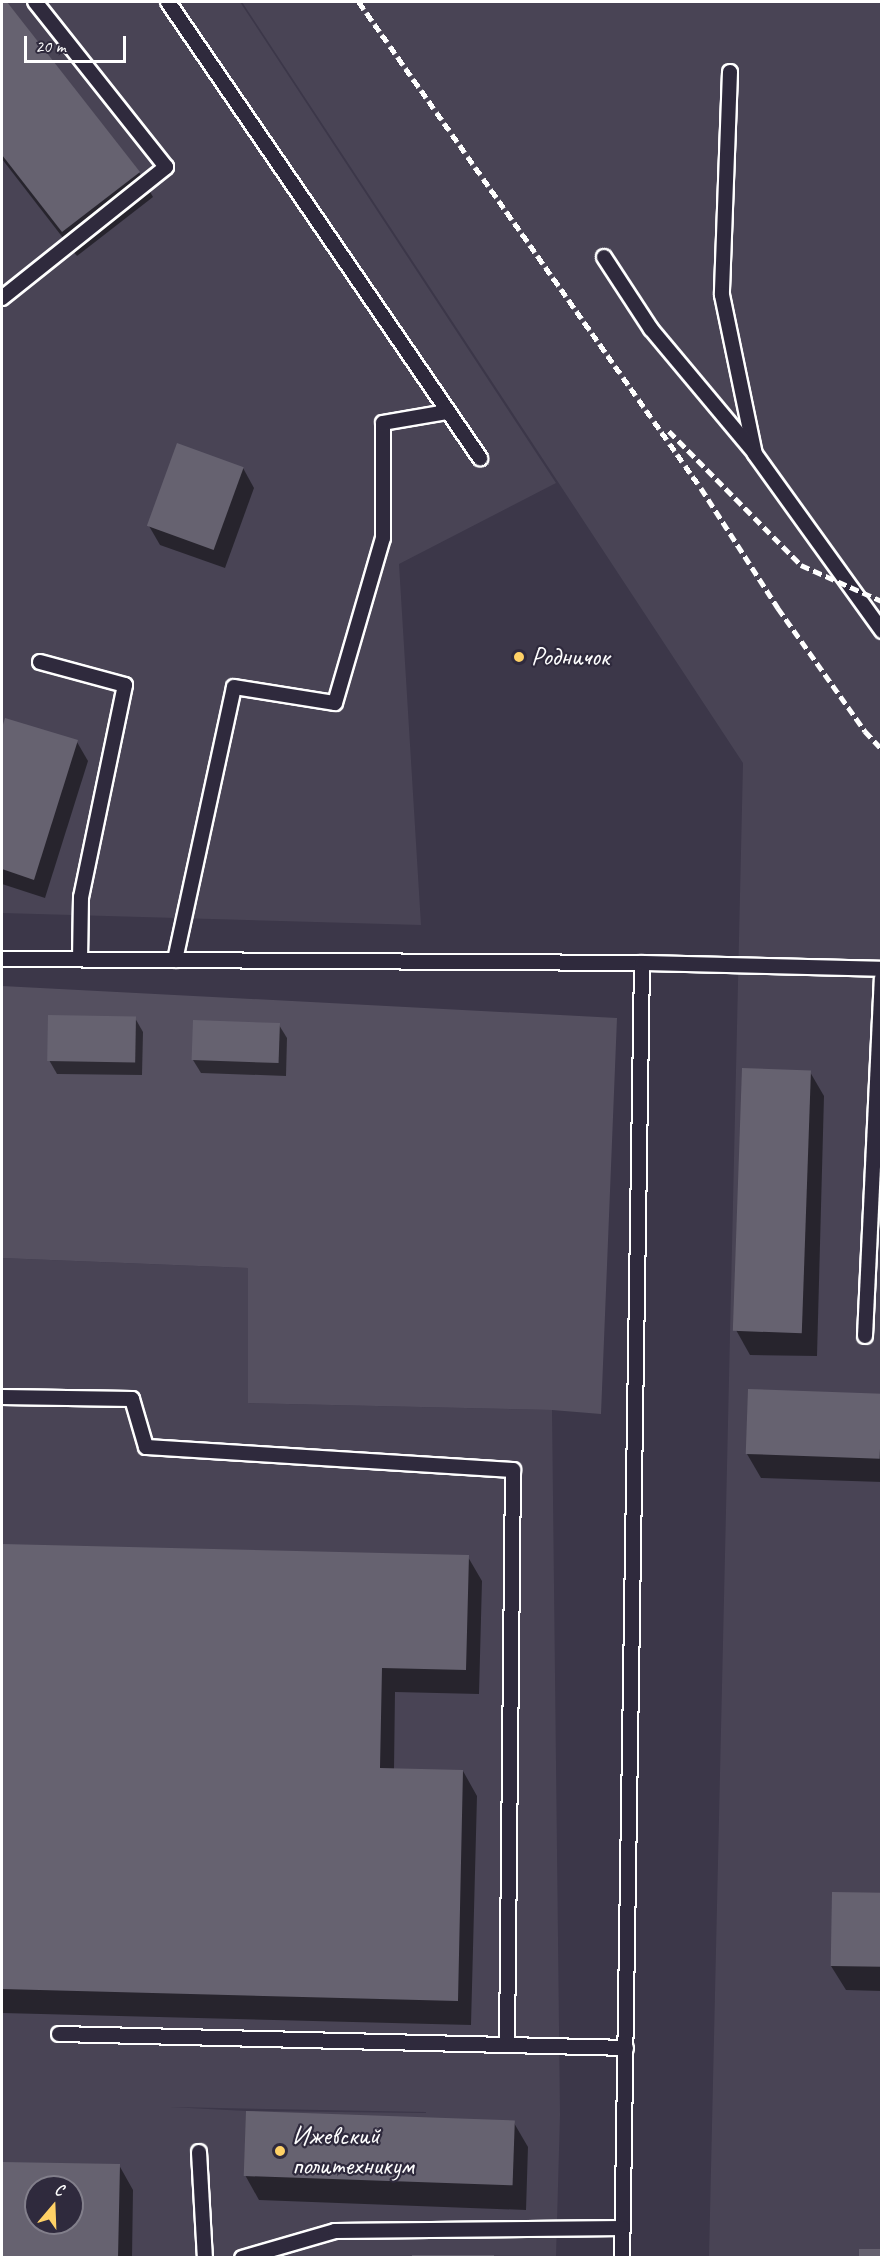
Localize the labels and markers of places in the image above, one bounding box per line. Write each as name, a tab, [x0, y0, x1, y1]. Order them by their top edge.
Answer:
place label: Родничок	[531, 641, 609, 673]
marker: Родничок	[512, 650, 526, 664]
place label: Ижевский политехникум	[292, 2120, 414, 2182]
marker: Ижевский политехникум	[273, 2144, 287, 2158]

